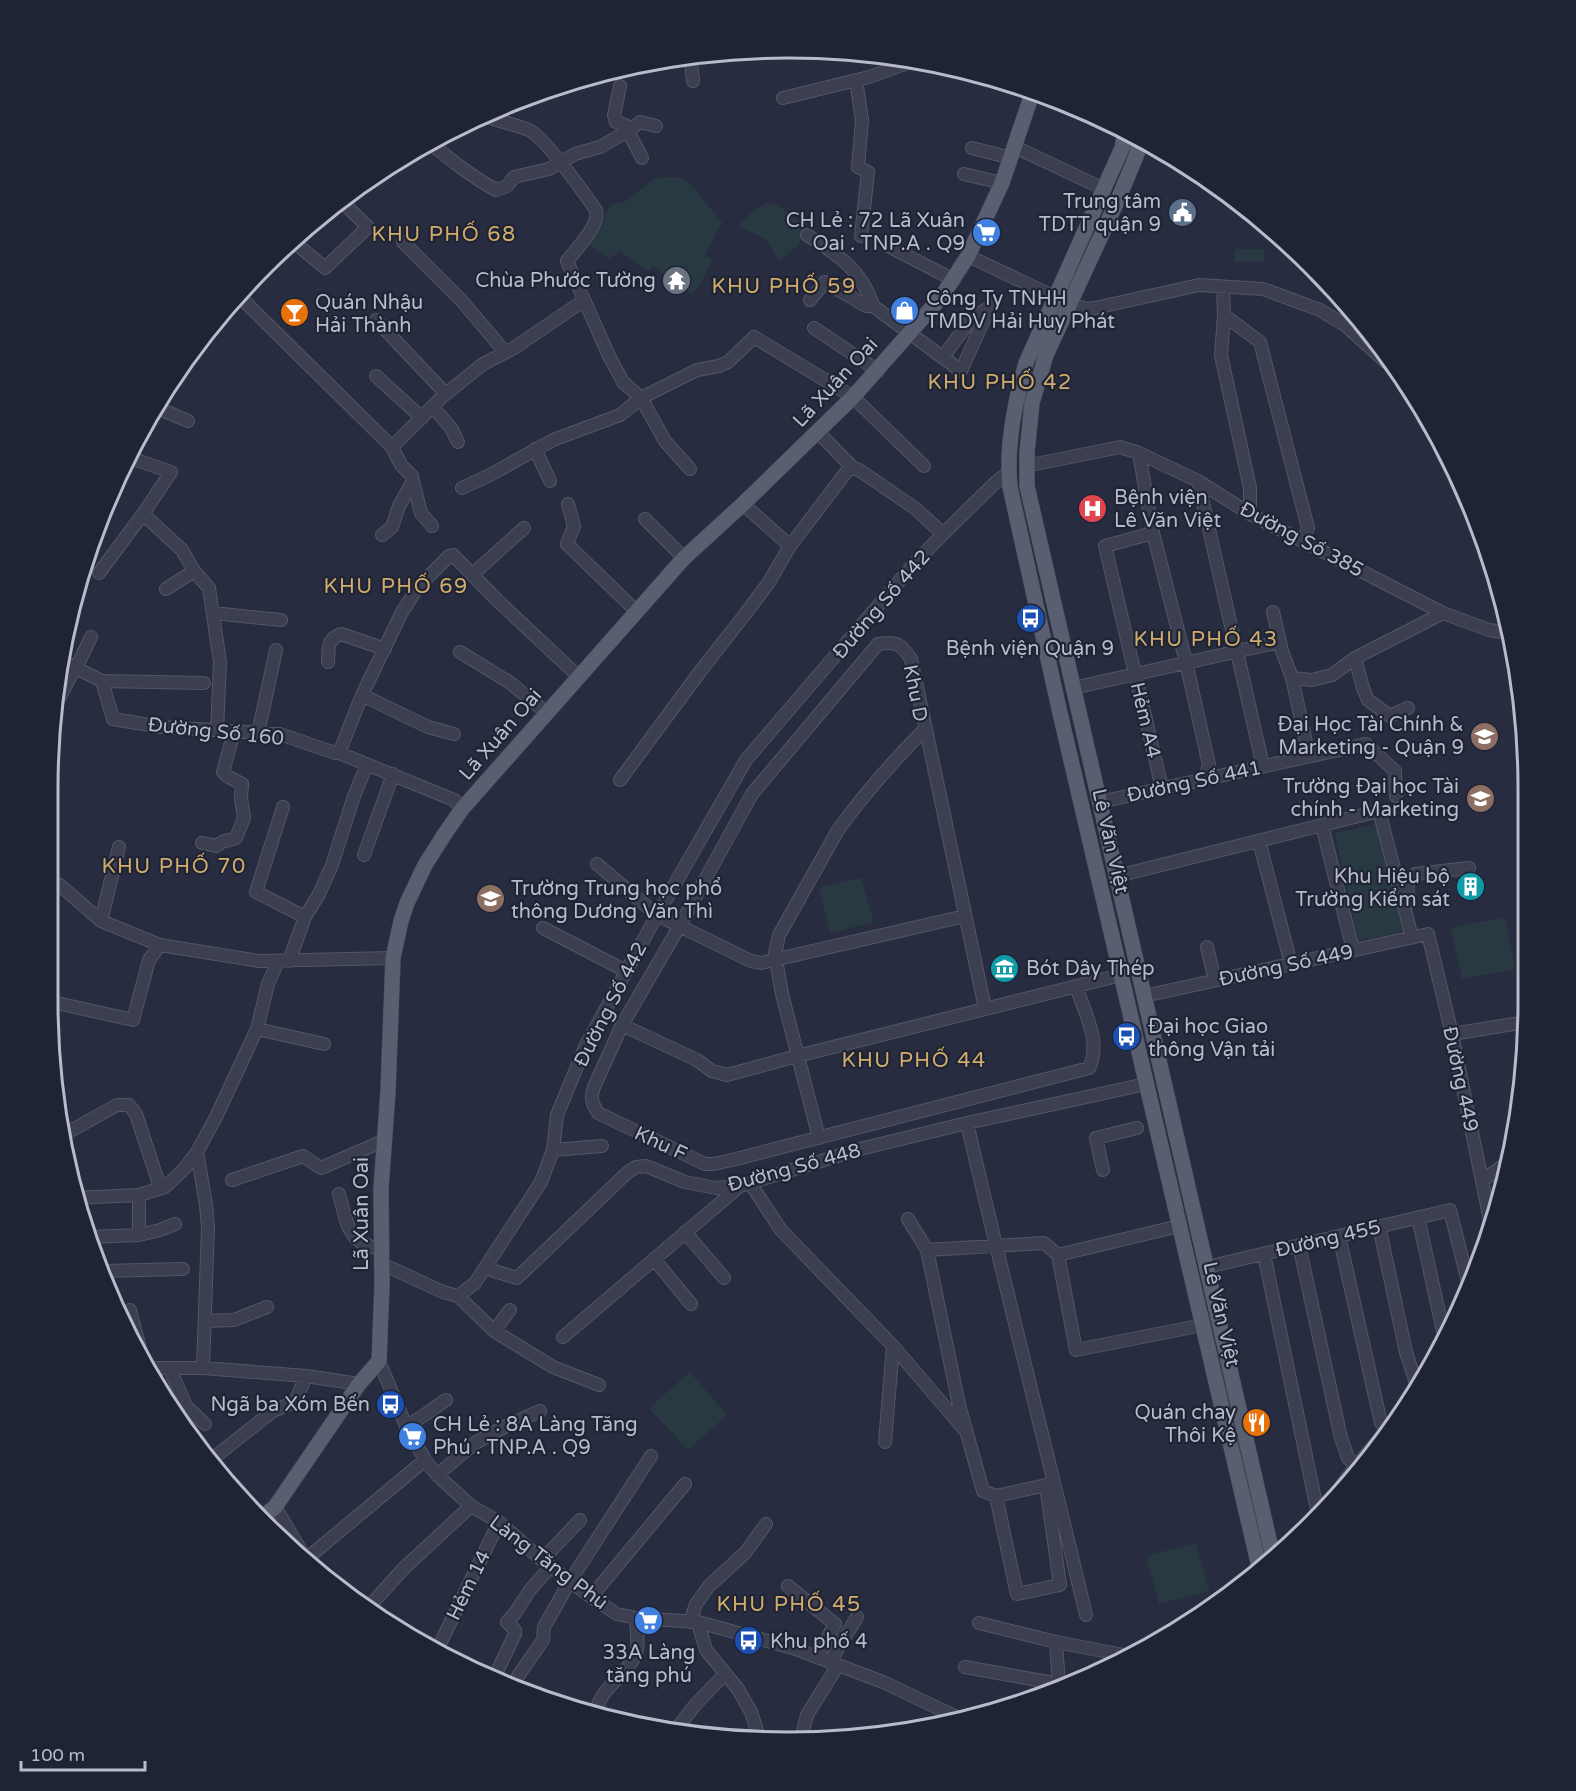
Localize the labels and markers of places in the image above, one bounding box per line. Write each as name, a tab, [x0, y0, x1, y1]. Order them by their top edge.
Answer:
place label: Trung tâm TDTT quận 9	[1039, 190, 1161, 237]
public building icon: Trung tâm TDTT quận 9	[1166, 196, 1198, 228]
place label: CH Lẻ : 72 Lã Xuân Oai . TNP.A . Q9	[786, 209, 965, 256]
supermarket icon: CH Lẻ : 72 Lã Xuân Oai . TNP.A . Q9	[970, 216, 1002, 248]
temple icon: Chùa Phước Tường	[661, 264, 693, 296]
place label: Chùa Phước Tường	[475, 269, 656, 293]
place label: Công Ty TNHH TMDV Hải Huy Phát	[926, 287, 1115, 334]
place label: Quán Nhậu Hải Thành	[315, 291, 423, 338]
shop icon: Công Ty TNHH TMDV Hải Huy Phát	[889, 294, 921, 326]
bar icon: Quán Nhậu Hải Thành	[278, 297, 310, 329]
place label: Bệnh viện Lê Văn Việt	[1114, 486, 1221, 533]
hospital icon: Bệnh viện Lê Văn Việt	[1077, 493, 1109, 525]
bus stop icon: Bệnh viện Quận 9	[1014, 602, 1046, 634]
place label: Bệnh viện Quận 9	[946, 637, 1114, 661]
place label: Đại Học Tài Chính & Marketing - Quận 9	[1278, 713, 1464, 760]
school or university icon: Đại Học Tài Chính & Marketing - Quận 9	[1469, 720, 1501, 752]
place label: Trường Đại học Tài chính - Marketing	[1282, 775, 1459, 822]
school or university icon: Trường Đại học Tài chính - Marketing	[1464, 782, 1496, 814]
place label: Khu Hiệu bộ Trường Kiểm sát	[1295, 865, 1450, 912]
building icon: Khu Hiệu bộ Trường Kiểm sát	[1455, 871, 1487, 903]
place label: Trường Trung học phổ thông Dương Văn Thì	[511, 877, 722, 924]
school or university icon: Trường Trung học phổ thông Dương Văn Thì	[474, 883, 506, 915]
museum icon: Bót Dây Thép	[989, 952, 1021, 984]
place label: Bót Dây Thép	[1026, 957, 1155, 981]
place label: Đại học Giao thông Vận tải	[1148, 1015, 1275, 1062]
bus stop icon: Đại học Giao thông Vận tải	[1111, 1021, 1143, 1053]
bus stop icon: Ngã ba Xóm Bến	[375, 1388, 407, 1420]
place label: Ngã ba Xóm Bến	[211, 1393, 370, 1417]
place label: Quán chay Thôi Kệ	[1134, 1401, 1236, 1448]
restaurant icon: Quán chay Thôi Kệ	[1241, 1407, 1273, 1439]
place label: CH Lẻ : 8A Làng Tăng Phú . TNP.A . Q9	[433, 1413, 638, 1460]
supermarket icon: CH Lẻ : 8A Làng Tăng Phú . TNP.A . Q9	[396, 1420, 428, 1452]
supermarket icon: 33A Làng tăng phú	[633, 1605, 665, 1637]
bus stop icon: Khu phố 4	[733, 1625, 765, 1657]
place label: Khu phố 4	[770, 1630, 868, 1654]
place label: 33A Làng tăng phú	[603, 1641, 695, 1688]

